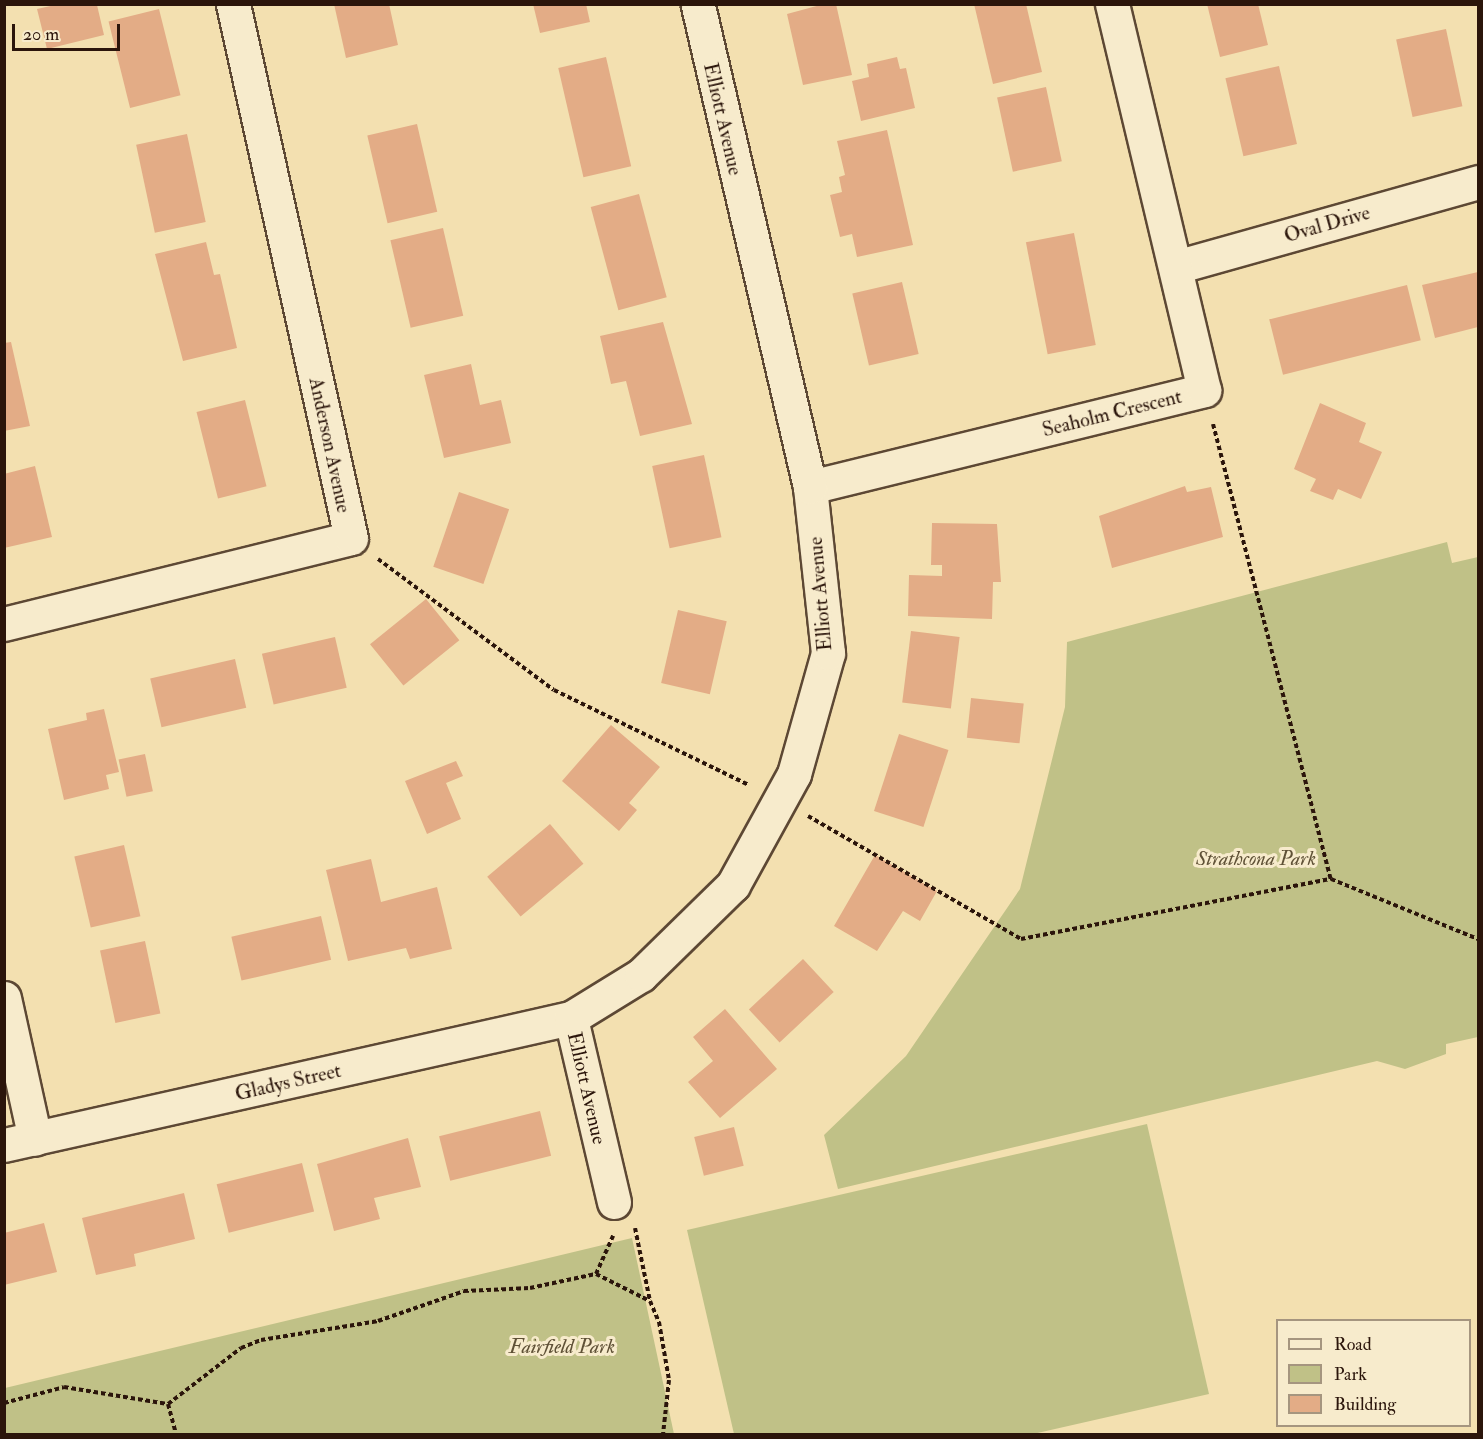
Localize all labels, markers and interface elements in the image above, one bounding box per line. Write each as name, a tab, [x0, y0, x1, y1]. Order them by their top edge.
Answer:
scale bar	[15, 12, 123, 50]
text: 20 m	[23, 23, 59, 46]
street label: Elliott Avenue	[698, 60, 748, 178]
street label: Oval Drive	[1281, 200, 1373, 248]
street label: Anderson Avenue	[304, 375, 356, 515]
street label: Seaholm Crescent	[1040, 384, 1184, 442]
street label: Elliott Avenue	[803, 536, 837, 652]
park label: Strathcona Park	[1196, 846, 1316, 870]
street label: Elliott Avenue	[562, 1029, 612, 1147]
street label: Gladys Street	[233, 1058, 343, 1106]
legend	[1276, 1319, 1471, 1427]
text: Road	[1334, 1333, 1372, 1356]
park label: Fairfield Park	[509, 1334, 615, 1358]
text: Park	[1334, 1363, 1367, 1386]
text: Building	[1334, 1393, 1396, 1416]

